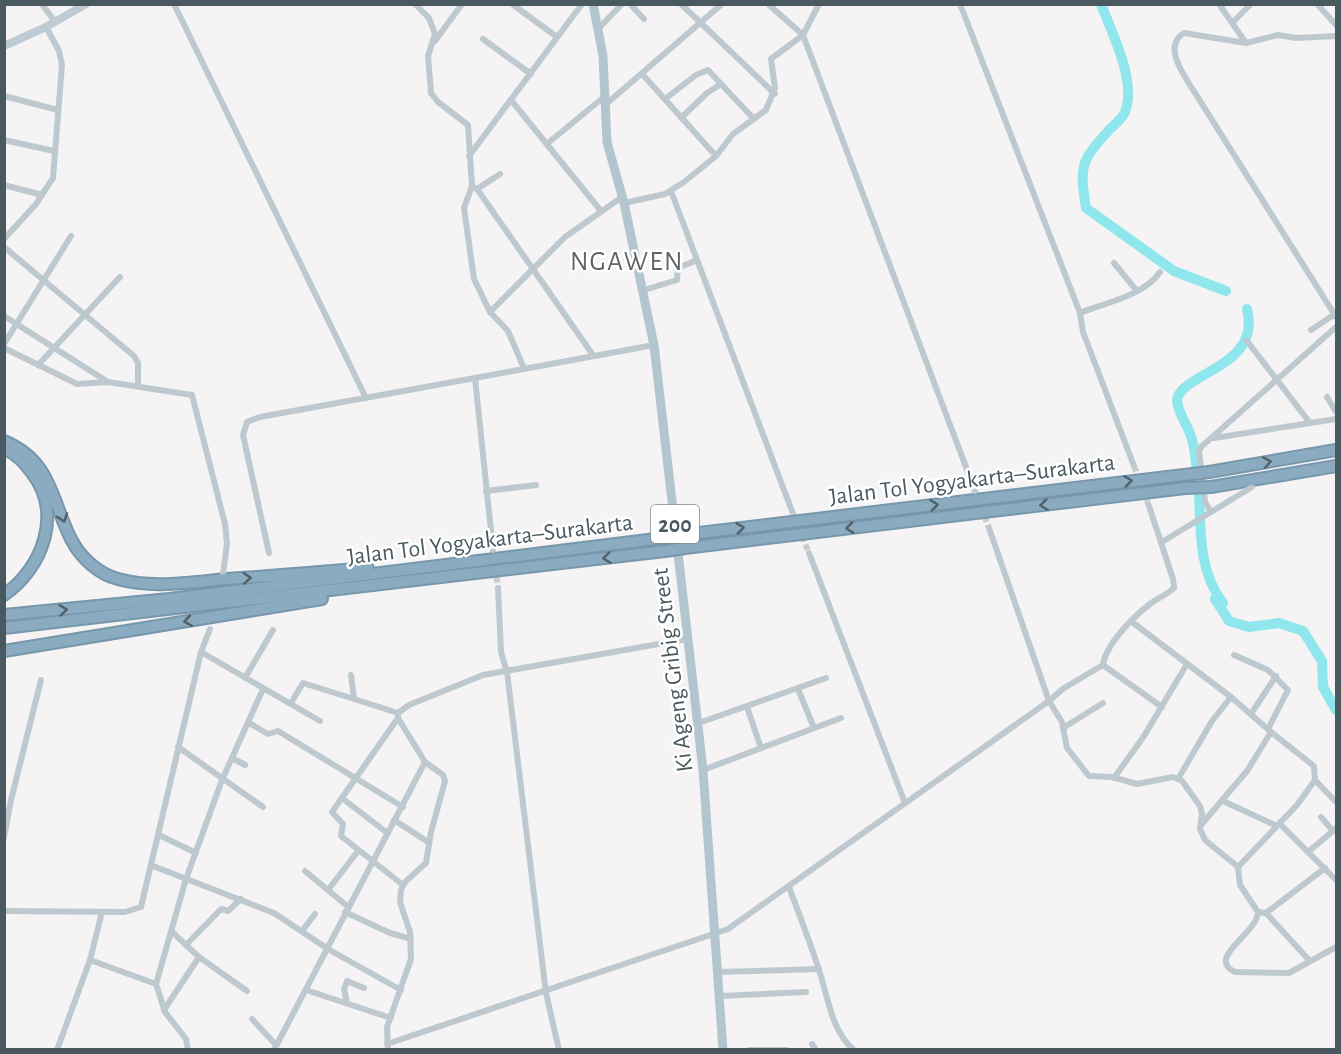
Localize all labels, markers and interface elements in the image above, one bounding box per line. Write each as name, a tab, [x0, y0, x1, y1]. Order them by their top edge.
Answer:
district label: NGAWEN	[570, 248, 684, 275]
street label: Jalan Tol Yogyakarta–Surakarta	[828, 451, 1116, 509]
one-way arrow	[1262, 456, 1272, 469]
one-way arrow	[1123, 476, 1132, 488]
one-way arrow	[1039, 498, 1048, 511]
one-way arrow	[929, 499, 939, 512]
road number: 200	[651, 505, 699, 543]
street label: Jalan Tol Yogyakarta–Surakarta	[346, 511, 634, 569]
one-way arrow	[55, 512, 68, 523]
one-way arrow	[736, 522, 745, 535]
one-way arrow	[846, 522, 855, 534]
one-way arrow	[603, 551, 612, 564]
street label: Ki Ageng Gribig Street	[649, 566, 697, 773]
one-way arrow	[243, 572, 252, 585]
one-way arrow	[58, 604, 67, 617]
one-way arrow	[183, 614, 192, 626]

